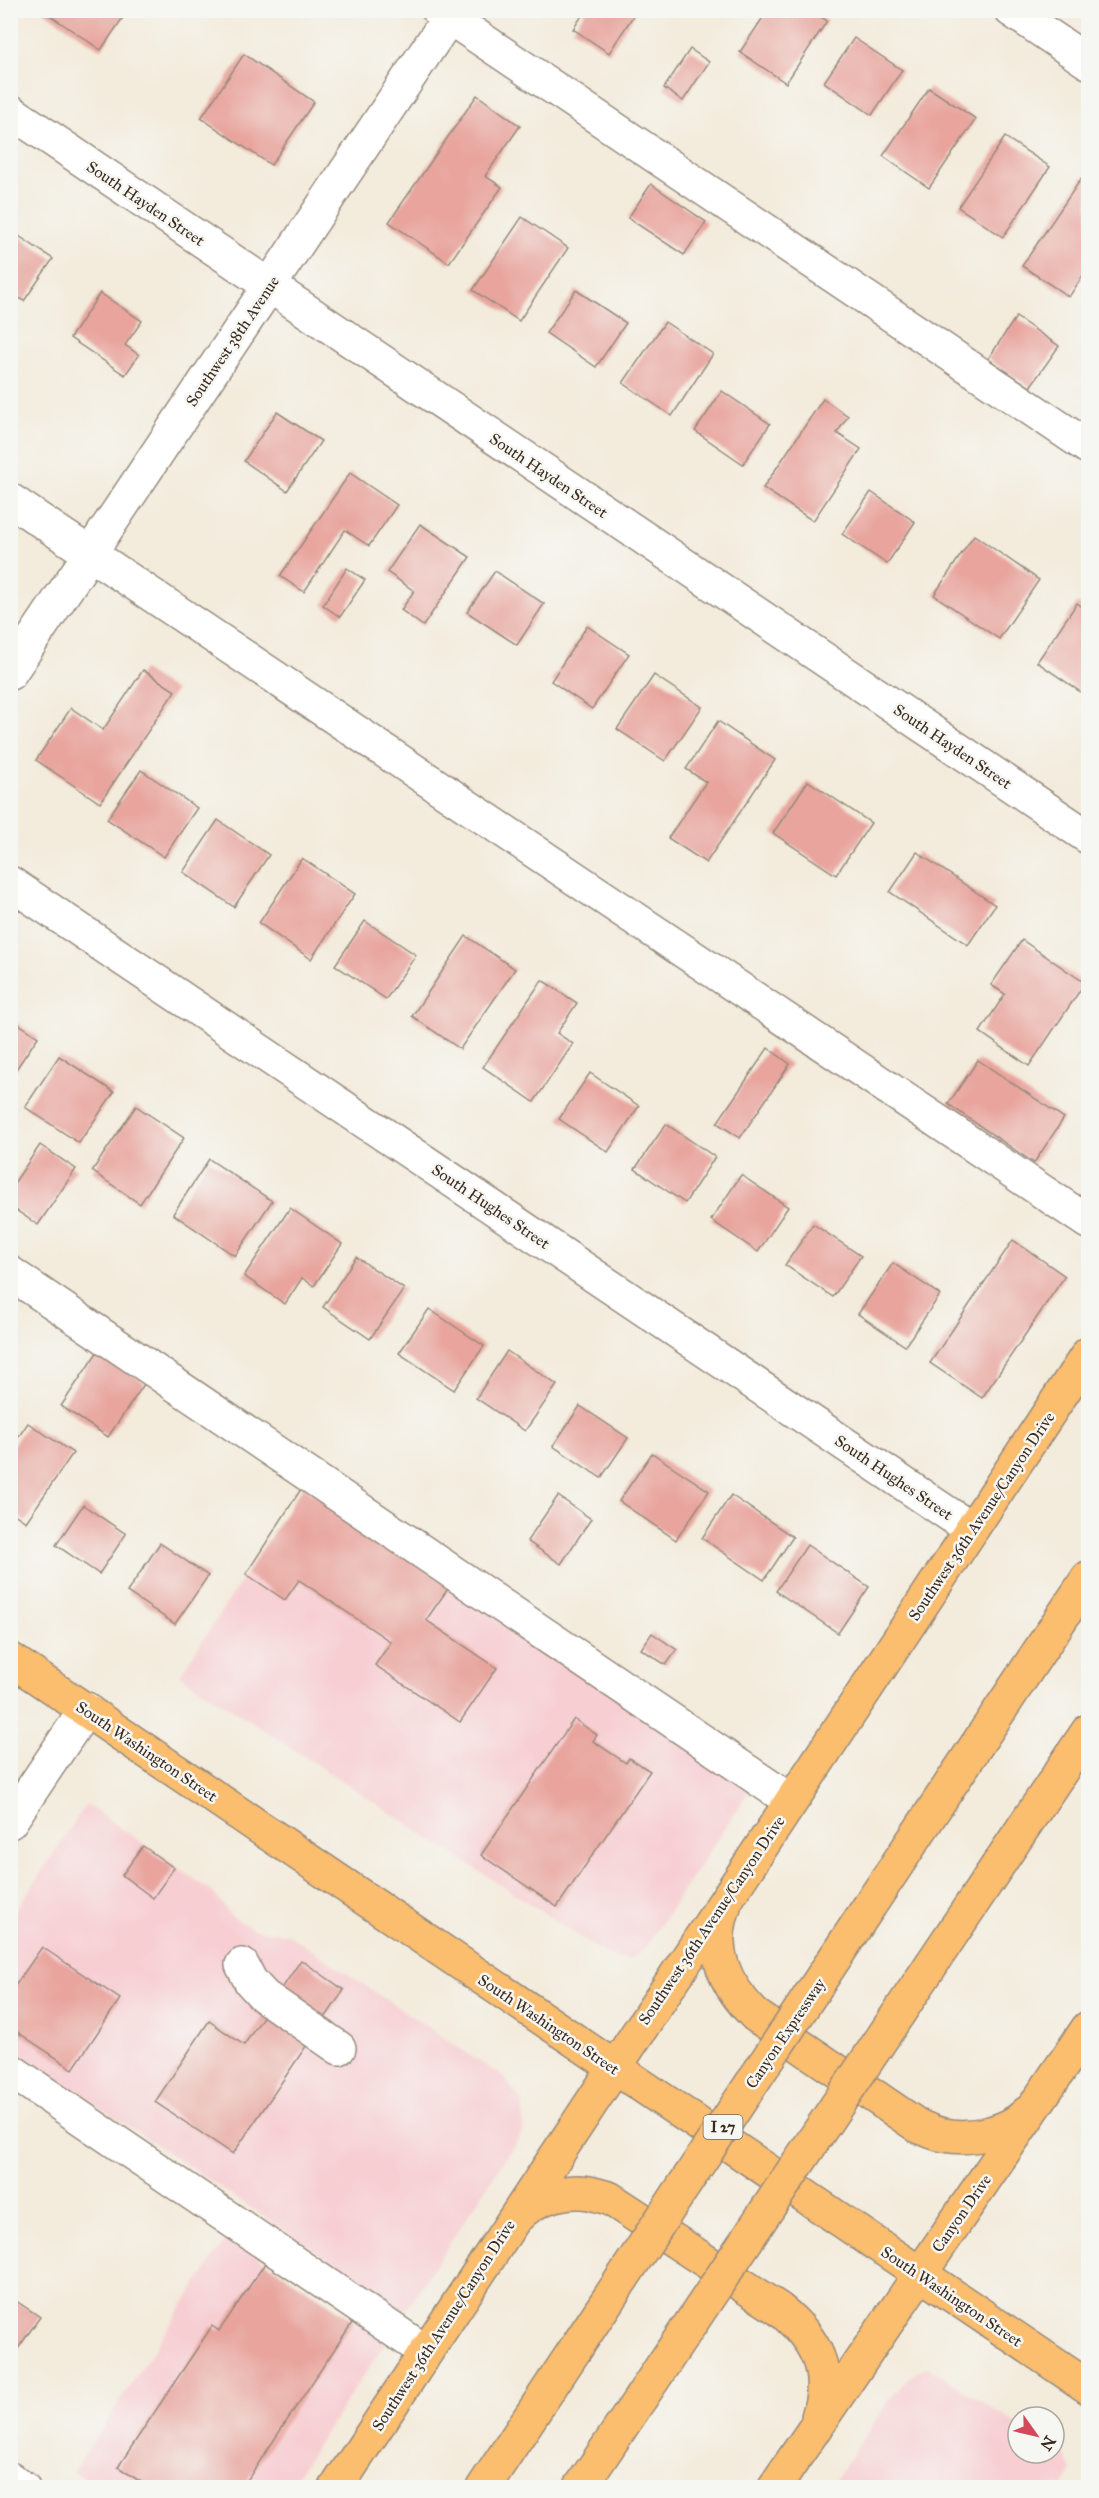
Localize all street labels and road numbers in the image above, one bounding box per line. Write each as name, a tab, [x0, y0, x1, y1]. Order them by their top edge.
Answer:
street label: South Hayden Street	[83, 157, 209, 250]
street label: Southwest 38th Avenue	[182, 272, 283, 410]
street label: South Hayden Street	[486, 429, 612, 522]
street label: South Hayden Street	[890, 700, 1016, 793]
street label: South Hughes Street	[428, 1160, 554, 1254]
street label: Southwest 36th Avenue/Canyon Drive	[904, 1408, 1059, 1624]
street label: South Hughes Street	[831, 1431, 957, 1525]
street label: South Washington Street	[72, 1697, 221, 1807]
street label: Southwest 36th Avenue/Canyon Drive	[634, 1812, 789, 2028]
street label: South Washington Street	[474, 1970, 623, 2080]
street label: Canyon Expressway	[741, 1974, 830, 2092]
road number: I 27	[704, 2115, 742, 2139]
street label: Canyon Drive	[928, 2170, 995, 2256]
street label: Southwest 36th Avenue/Canyon Drive	[368, 2216, 519, 2434]
street label: South Washington Street	[877, 2242, 1026, 2352]

